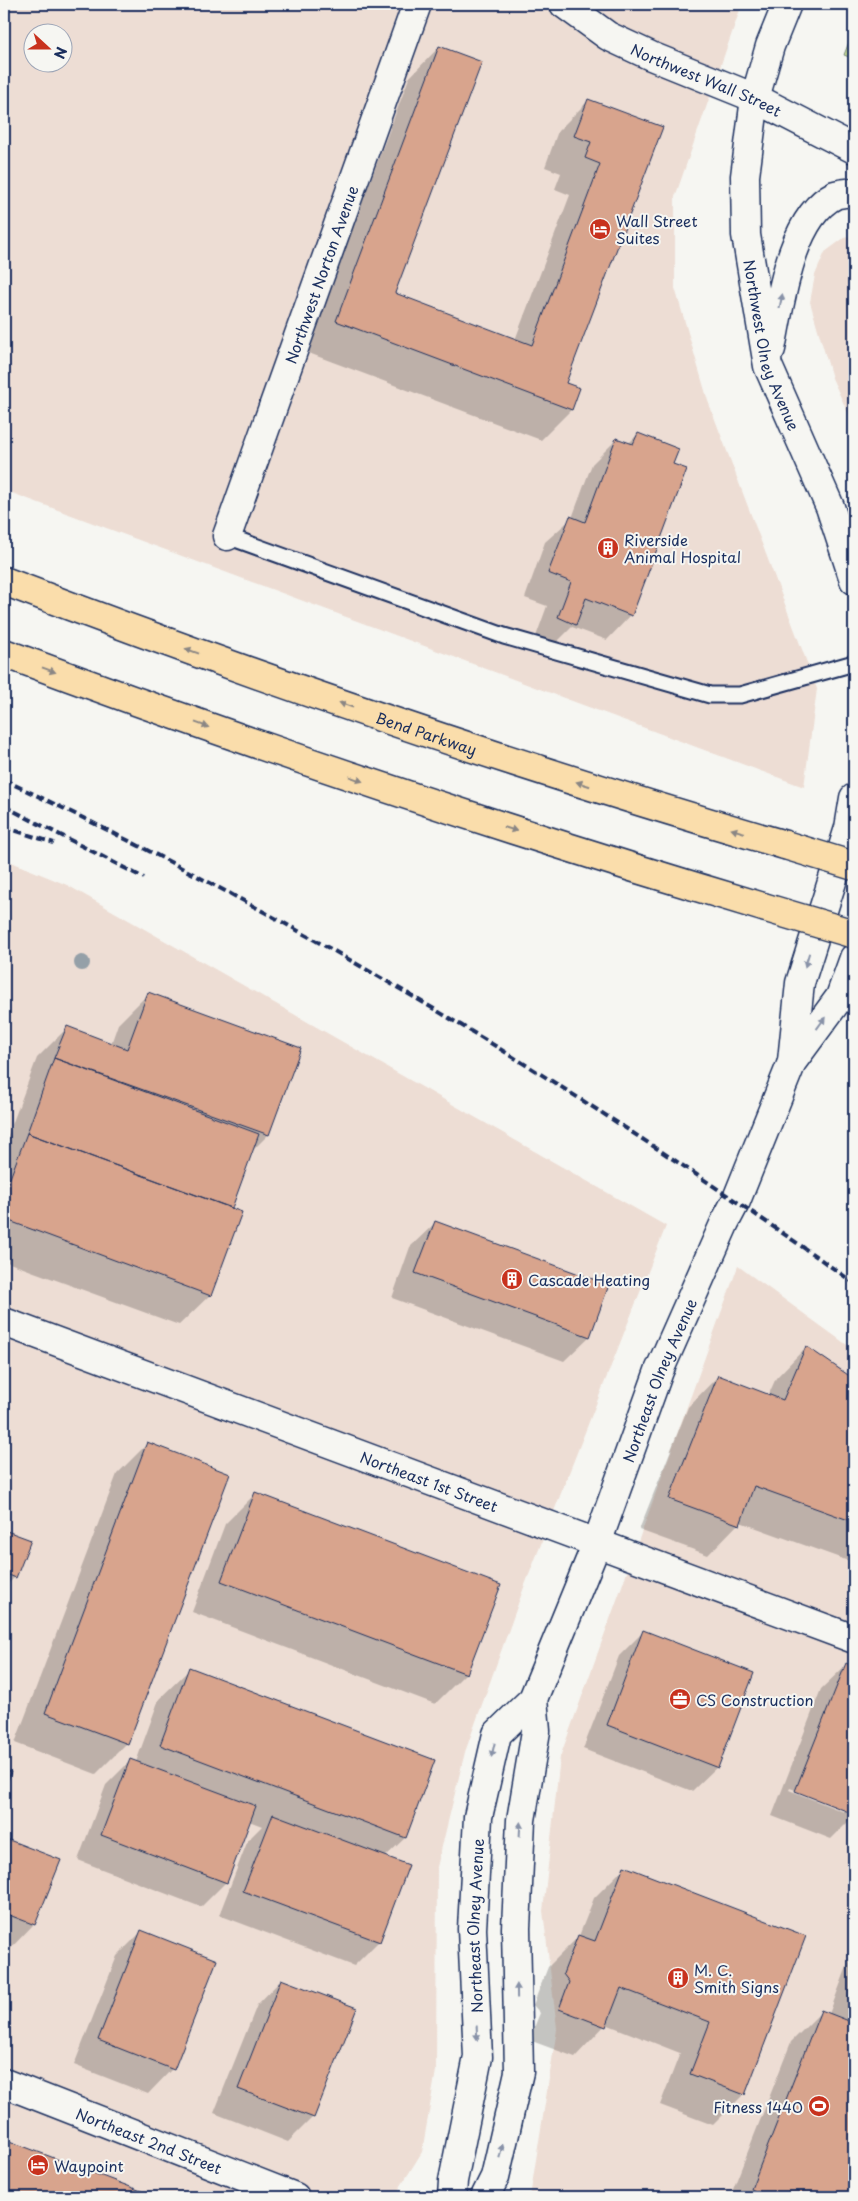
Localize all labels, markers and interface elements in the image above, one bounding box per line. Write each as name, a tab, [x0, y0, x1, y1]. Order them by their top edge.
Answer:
north arrow	[22, 22, 72, 72]
street label: Northwest Wall Street	[627, 37, 786, 121]
text: N	[49, 44, 72, 62]
street label: Northwest Norton Avenue	[278, 182, 363, 367]
place label: Wall Street Suites	[616, 209, 698, 249]
hotel icon: Wall Street Suites	[588, 217, 612, 241]
street label: Northwest Olney Avenue	[739, 258, 806, 434]
one-way arrow	[777, 293, 785, 308]
place label: Riverside Animal Hospital	[624, 528, 741, 568]
building icon: Riverside Animal Hospital	[596, 536, 620, 560]
one-way arrow	[185, 647, 200, 654]
one-way arrow	[42, 667, 57, 674]
one-way arrow	[338, 701, 353, 708]
street label: Bend Parkway	[373, 705, 480, 760]
one-way arrow	[195, 721, 210, 729]
one-way arrow	[348, 776, 363, 783]
one-way arrow	[575, 779, 590, 787]
one-way arrow	[503, 826, 518, 833]
one-way arrow	[731, 827, 746, 835]
one-way arrow	[803, 953, 810, 968]
one-way arrow	[815, 1017, 826, 1030]
building icon: Cascade Heating	[500, 1267, 524, 1291]
place label: Cascade Heating	[528, 1268, 650, 1291]
street label: Northeast Olney Avenue	[616, 1294, 701, 1465]
street label: Northeast 1st Street	[357, 1444, 501, 1517]
office icon: CS Construction	[668, 1687, 692, 1711]
place label: CS Construction	[696, 1688, 814, 1711]
one-way arrow	[489, 1743, 497, 1759]
one-way arrow	[517, 1820, 525, 1836]
street label: Northeast Olney Avenue	[460, 1838, 488, 2014]
place label: M. C. Smith Signs	[694, 1958, 779, 1998]
building icon: M. C. Smith Signs	[666, 1966, 690, 1990]
one-way arrow	[513, 1983, 521, 1999]
one-way arrow	[474, 2025, 482, 2041]
sports icon: Fitness 1440	[807, 2094, 831, 2118]
place label: Fitness 1440	[713, 2095, 803, 2118]
street label: Northeast 2nd Street	[73, 2101, 226, 2179]
one-way arrow	[497, 2144, 505, 2159]
hotel icon: Waypoint	[26, 2153, 50, 2177]
place label: Waypoint	[54, 2154, 124, 2177]

